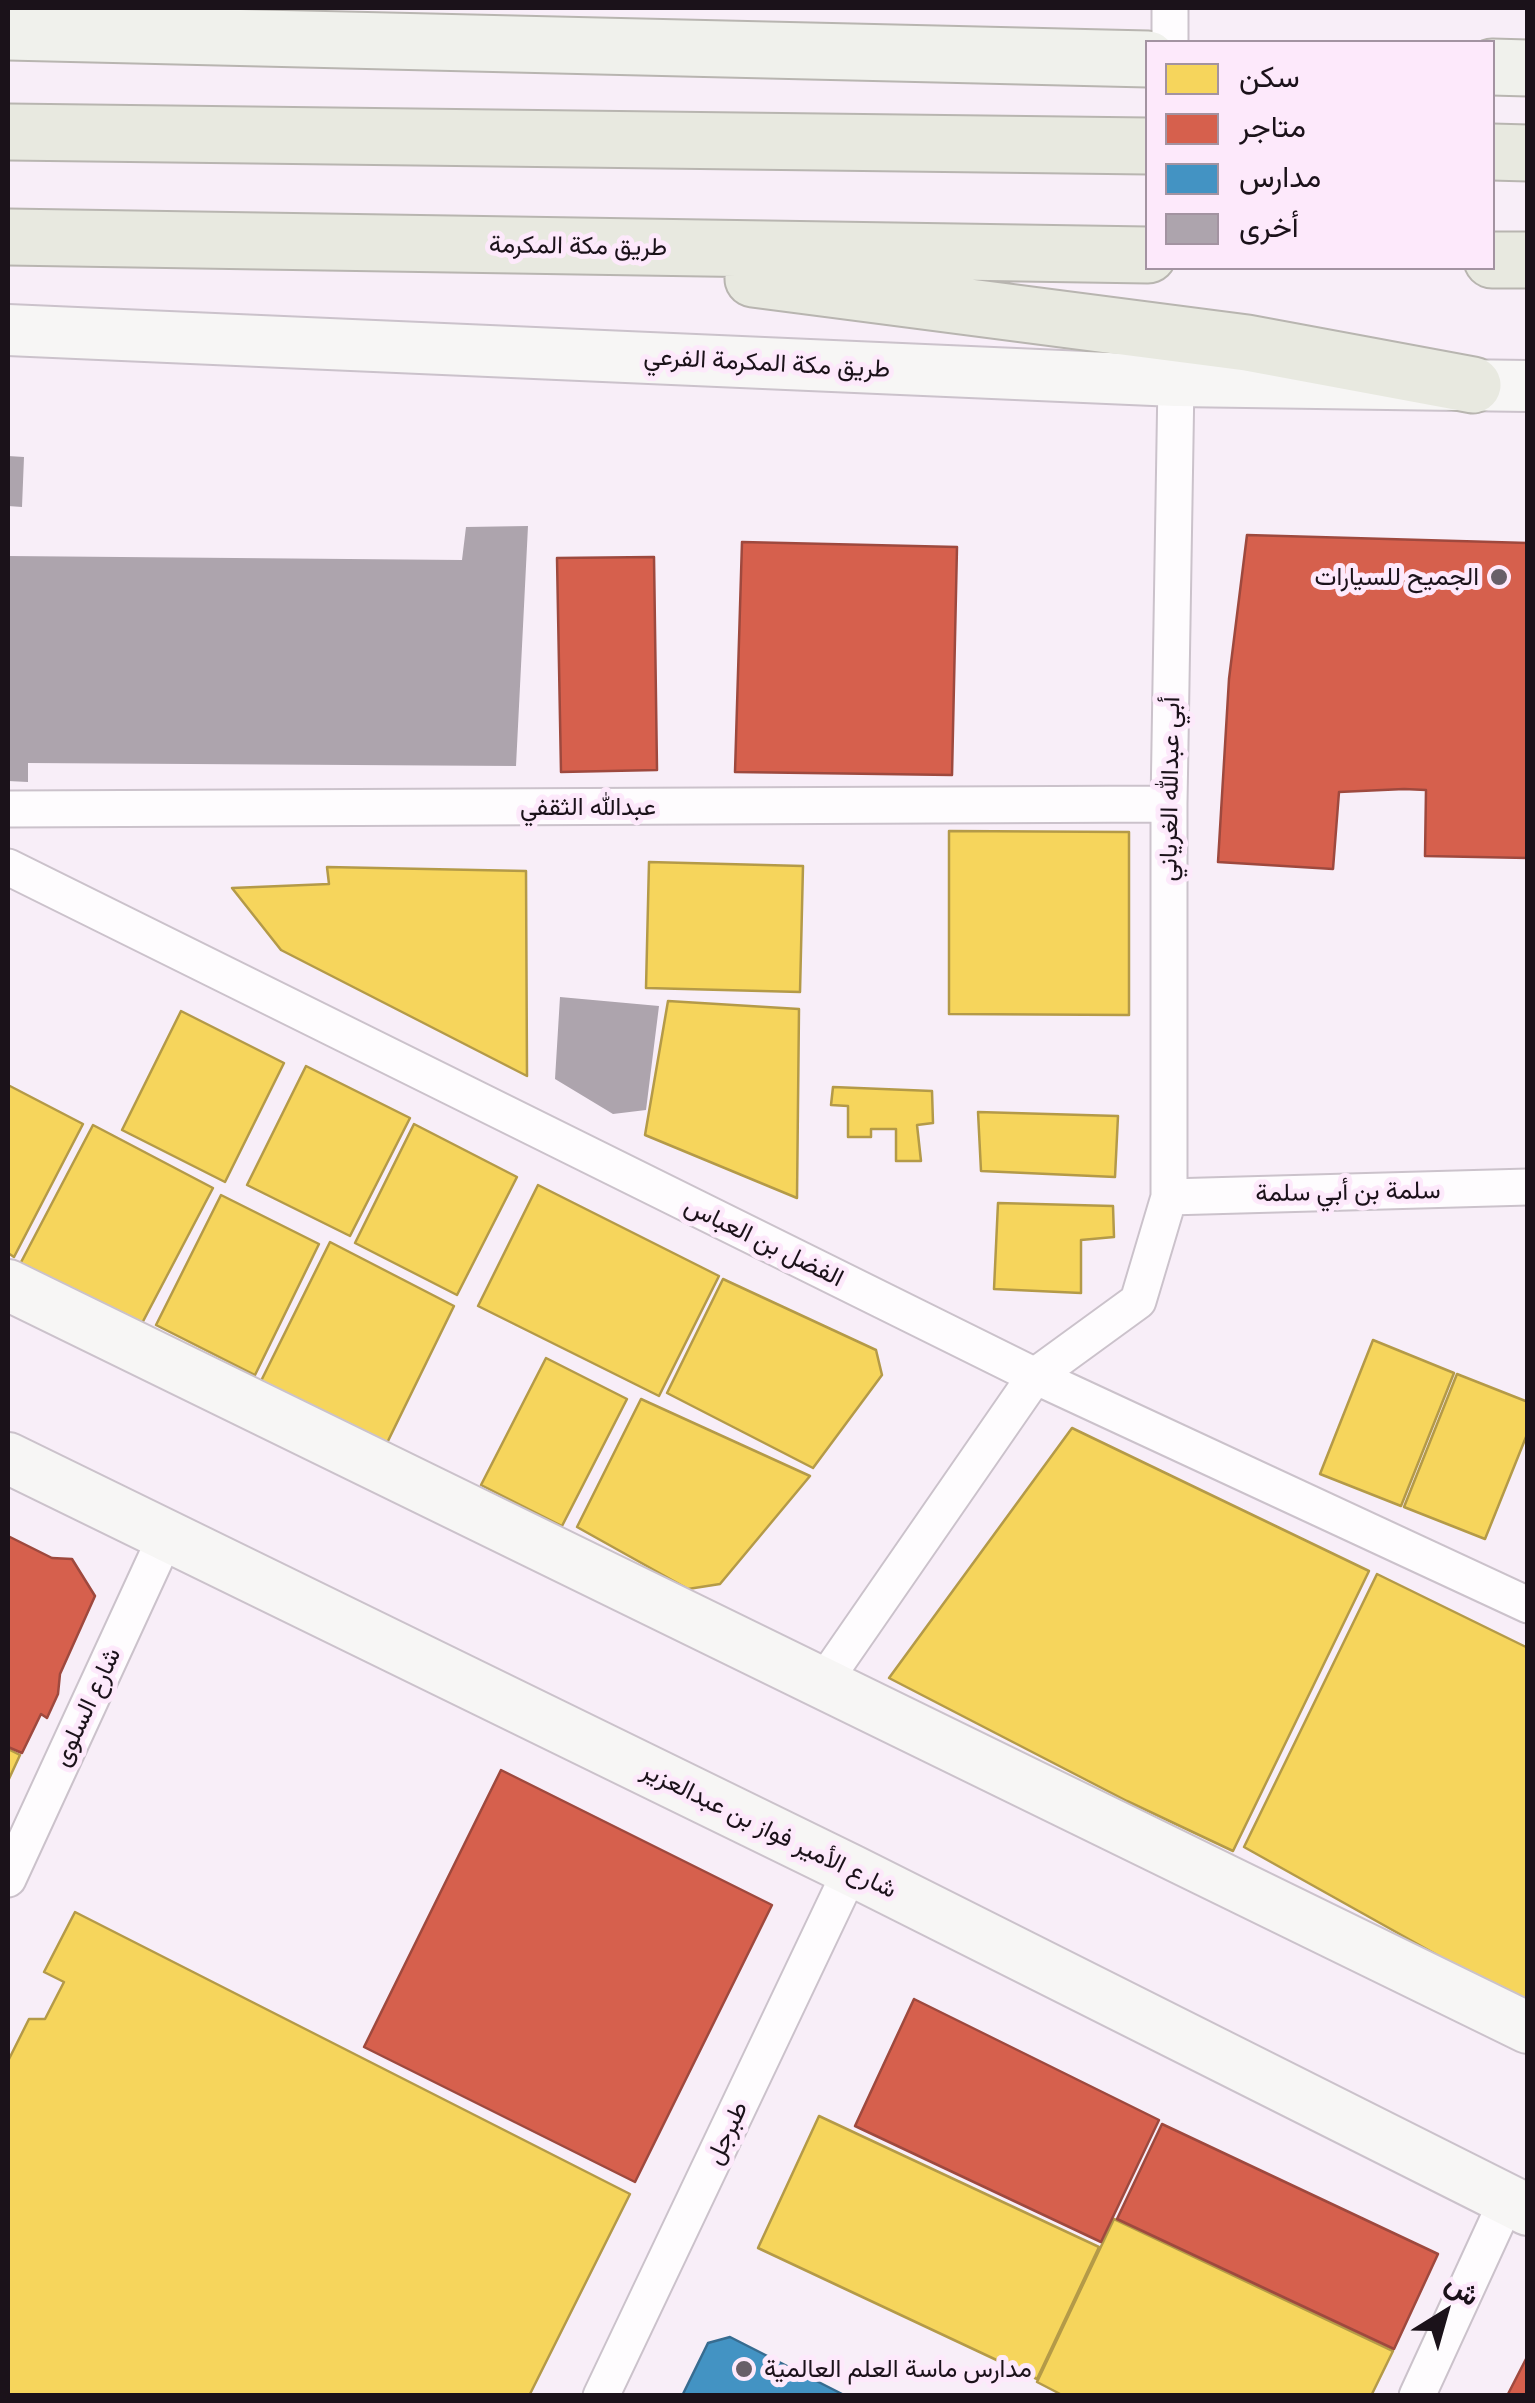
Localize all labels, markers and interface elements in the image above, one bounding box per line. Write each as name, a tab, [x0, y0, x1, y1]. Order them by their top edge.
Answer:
legend	[1145, 40, 1495, 270]
text: سكن	[1239, 58, 1300, 94]
text: متاجر	[1239, 108, 1306, 144]
text: مدارس	[1239, 158, 1321, 194]
text: أخرى	[1239, 208, 1299, 244]
street label: طريق مكة المكرمة	[489, 229, 667, 263]
street label: طريق مكة المكرمة الفرعي	[643, 342, 891, 384]
place label: الجميح للسيارات	[1315, 562, 1479, 592]
marker: الجميح للسيارات	[1488, 566, 1510, 588]
street label: أبي عبدالله الغرياني	[1153, 696, 1187, 882]
street label: عبدالله الثقفي	[520, 792, 656, 822]
street label: سلمة بن أبي سلمة	[1255, 1175, 1441, 1209]
street label: الفضل بن العباس	[680, 1191, 848, 1293]
street label: شارع السلوى	[47, 1643, 127, 1771]
street label: شارع الأمير فواز بن عبدالعزير	[637, 1755, 901, 1905]
street label: طبرجل	[699, 2097, 755, 2169]
north arrow	[1395, 2263, 1495, 2363]
text: ش	[1440, 2265, 1487, 2312]
place label: مدارس ماسة العلم العالمية	[764, 2354, 1032, 2384]
marker: مدارس ماسة العلم العالمية	[733, 2358, 755, 2380]

